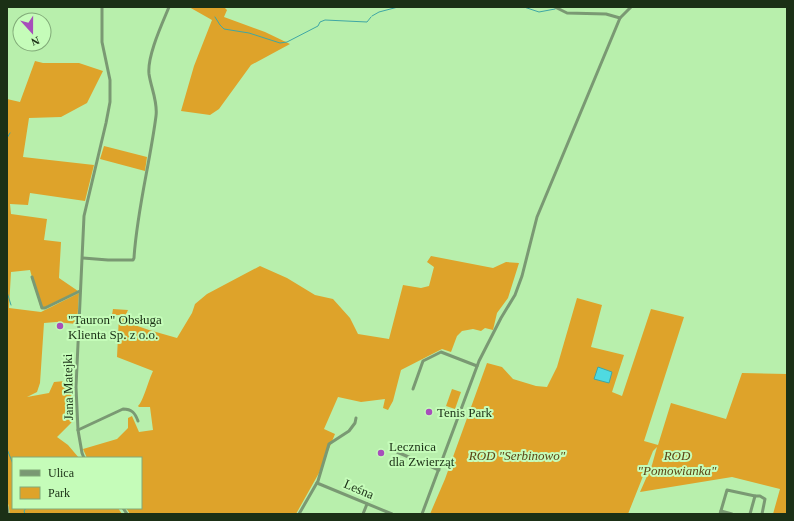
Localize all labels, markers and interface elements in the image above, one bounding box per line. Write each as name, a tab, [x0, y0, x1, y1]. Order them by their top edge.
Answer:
north arrow	[12, 12, 52, 52]
text: N	[30, 34, 41, 48]
place label: "Tauron" Obsługa Klienta Sp. z o.o.	[68, 312, 162, 342]
marker: "Tauron" Obsługa Klienta Sp. z o.o.	[55, 321, 65, 331]
street label: Jana Matejki	[60, 353, 76, 421]
place label: Tenis Park	[437, 405, 493, 420]
marker: Tenis Park	[424, 407, 434, 417]
place label: Lecznica dla Zwierząt	[389, 439, 455, 469]
marker: Lecznica dla Zwierząt	[376, 448, 386, 458]
park label: ROD "Serbinowo"	[468, 448, 566, 463]
park label: ROD "Pomowianka"	[638, 448, 717, 478]
legend	[12, 457, 142, 509]
text: Ulica	[48, 466, 75, 480]
street label: Leśna	[342, 476, 376, 502]
text: Park	[48, 486, 70, 500]

